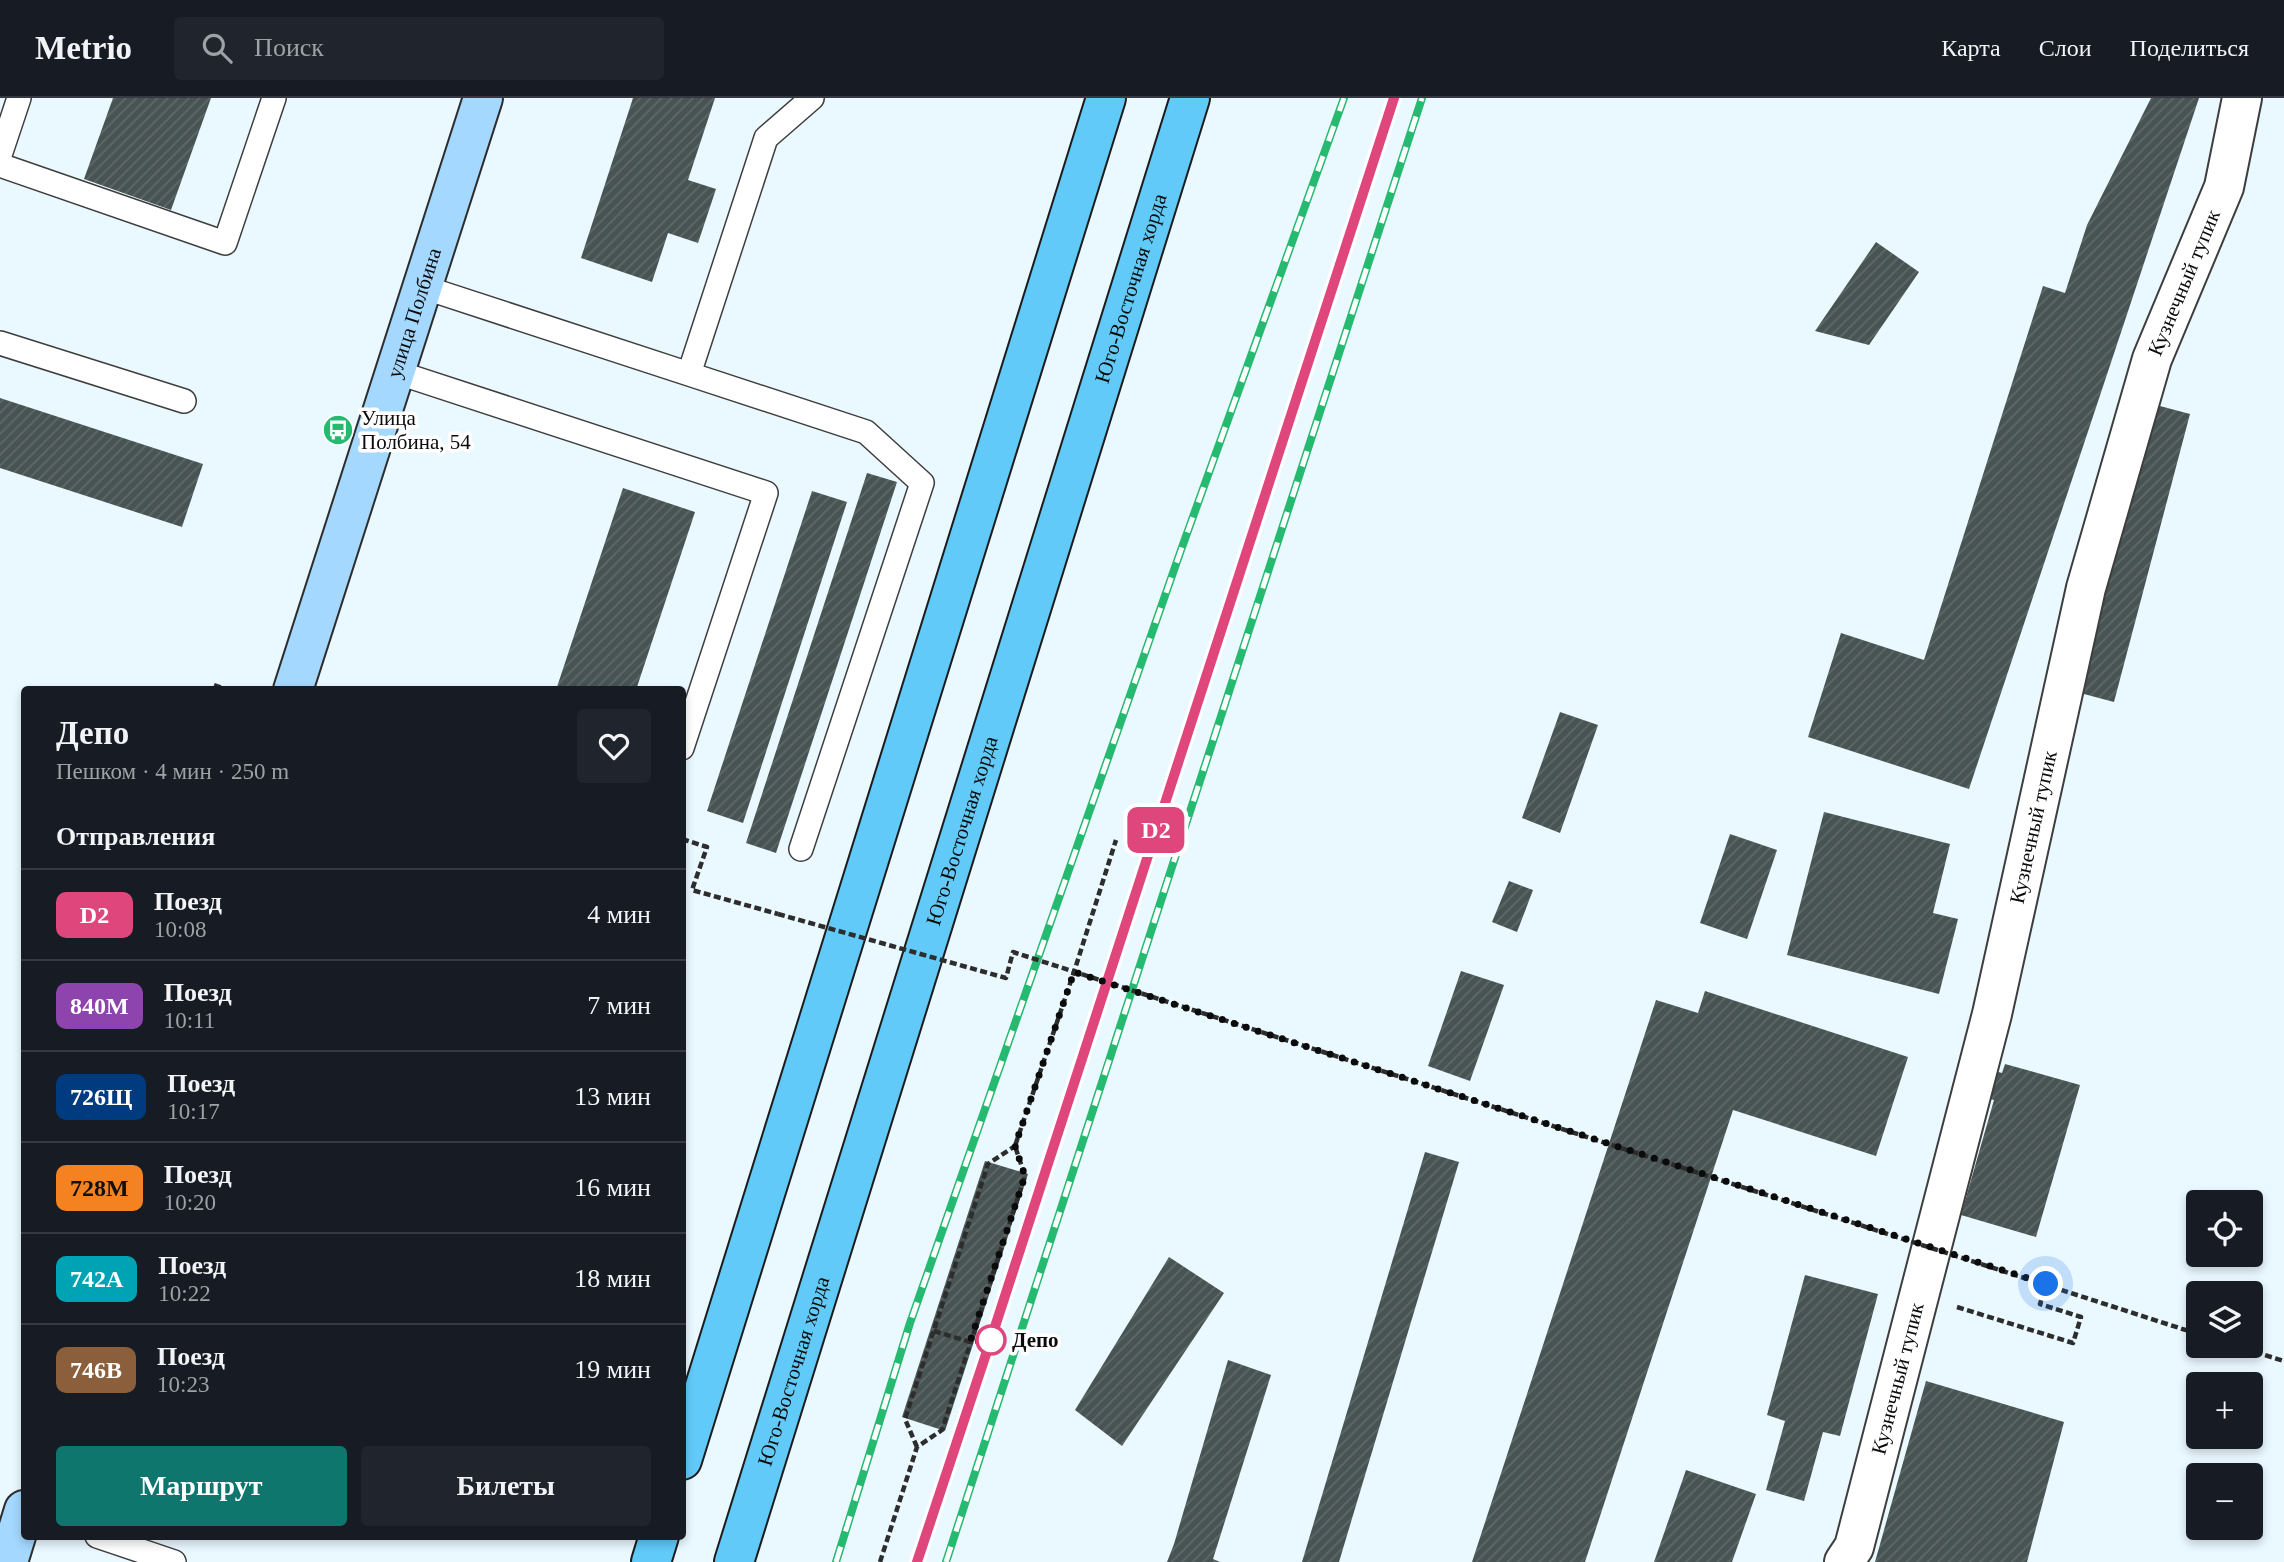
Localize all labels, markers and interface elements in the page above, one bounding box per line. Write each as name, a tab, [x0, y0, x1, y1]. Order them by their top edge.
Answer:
search box	[174, 17, 664, 80]
icon: search	[198, 29, 236, 67]
text: Metrio	[35, 30, 132, 66]
text: Поиск	[254, 33, 324, 62]
text: Карта	[1941, 35, 2001, 61]
text: Слои	[2039, 35, 2092, 61]
text: Поделиться	[2130, 35, 2249, 61]
street label: Юго-Восточная хорда	[1090, 190, 1172, 386]
street label: Кузнечный тупик	[2143, 205, 2225, 359]
street label: улица Полбина	[382, 244, 446, 381]
place label: Улица Полбина, 54	[361, 406, 471, 454]
bus stop icon: Улица Полбина, 54	[321, 413, 355, 447]
button: heart	[577, 709, 651, 783]
text: Депо	[56, 715, 129, 751]
street label: Юго-Восточная хорда	[921, 732, 1003, 928]
street label: Кузнечный тупик	[2005, 748, 2062, 906]
text: Пешком · 4 мин · 250 m	[56, 759, 289, 784]
line badge: D2	[1124, 807, 1188, 853]
text: D2	[1141, 817, 1171, 843]
text: Отправления	[56, 822, 215, 851]
text: Поезд	[154, 887, 222, 916]
text: 4 мин	[587, 900, 651, 929]
text: D2	[80, 902, 109, 928]
text: 10:08	[154, 917, 206, 942]
text: Поезд	[164, 978, 232, 1007]
text: 7 мин	[587, 991, 651, 1020]
text: 840М	[70, 993, 129, 1019]
text: 10:11	[164, 1008, 215, 1033]
text: Поезд	[167, 1069, 235, 1098]
text: 13 мин	[574, 1082, 651, 1111]
text: 726Щ	[70, 1084, 132, 1110]
text: 10:17	[167, 1099, 220, 1124]
text: Поезд	[164, 1160, 232, 1189]
text: 16 мин	[574, 1173, 651, 1202]
text: 728М	[70, 1175, 129, 1201]
text: 10:20	[164, 1190, 216, 1215]
map controls	[2186, 1190, 2263, 1540]
button: locate	[2186, 1190, 2263, 1267]
text: Поезд	[158, 1251, 226, 1280]
text: 18 мин	[574, 1264, 651, 1293]
text: 742А	[70, 1266, 123, 1292]
your location	[2028, 1266, 2063, 1301]
street label: Юго-Восточная хорда	[753, 1273, 834, 1469]
text: 10:22	[158, 1281, 211, 1306]
button: layers	[2186, 1281, 2263, 1358]
street label: Кузнечный тупик	[1866, 1299, 1929, 1457]
marker: Депо	[976, 1325, 1006, 1355]
place label: Депо	[1012, 1328, 1059, 1352]
text: Поезд	[157, 1342, 225, 1371]
text: 19 мин	[574, 1355, 651, 1384]
text: 746В	[70, 1357, 122, 1383]
text: 10:23	[157, 1372, 209, 1397]
button: +	[2186, 1372, 2263, 1449]
button: Маршрут	[56, 1446, 347, 1526]
button: Билеты	[361, 1446, 651, 1526]
button: −	[2186, 1463, 2263, 1540]

